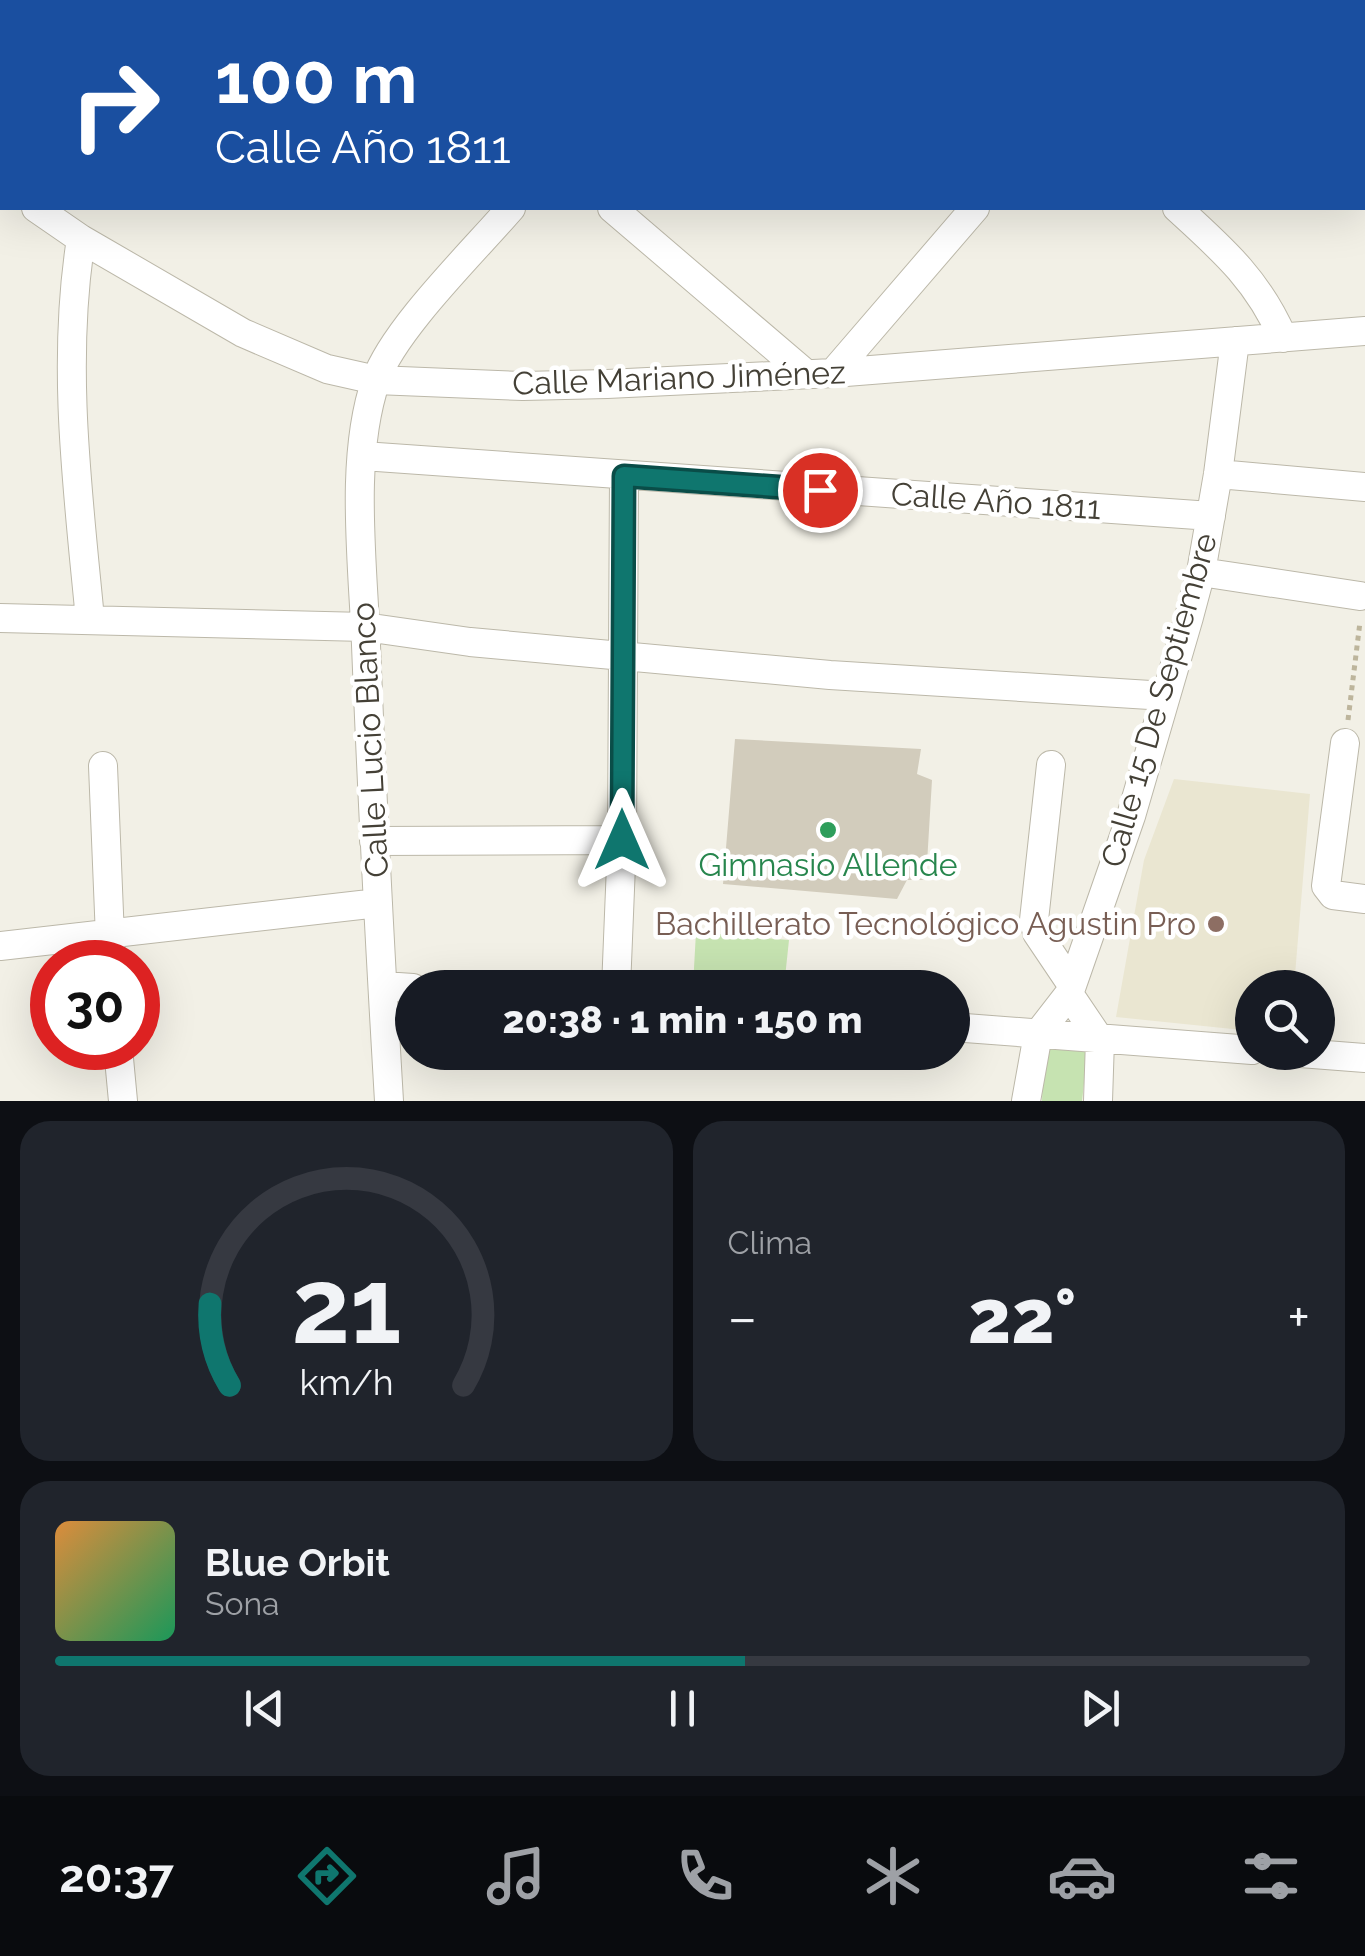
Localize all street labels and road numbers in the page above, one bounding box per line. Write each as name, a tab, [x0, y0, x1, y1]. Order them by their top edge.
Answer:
street label: Calle Mariano Jiménez	[512, 353, 846, 402]
street label: Calle Año 1811	[890, 475, 1102, 526]
street label: Calle 15 De Septiembre	[1093, 529, 1224, 871]
street label: Calle Lucio Blanco	[344, 601, 395, 879]

